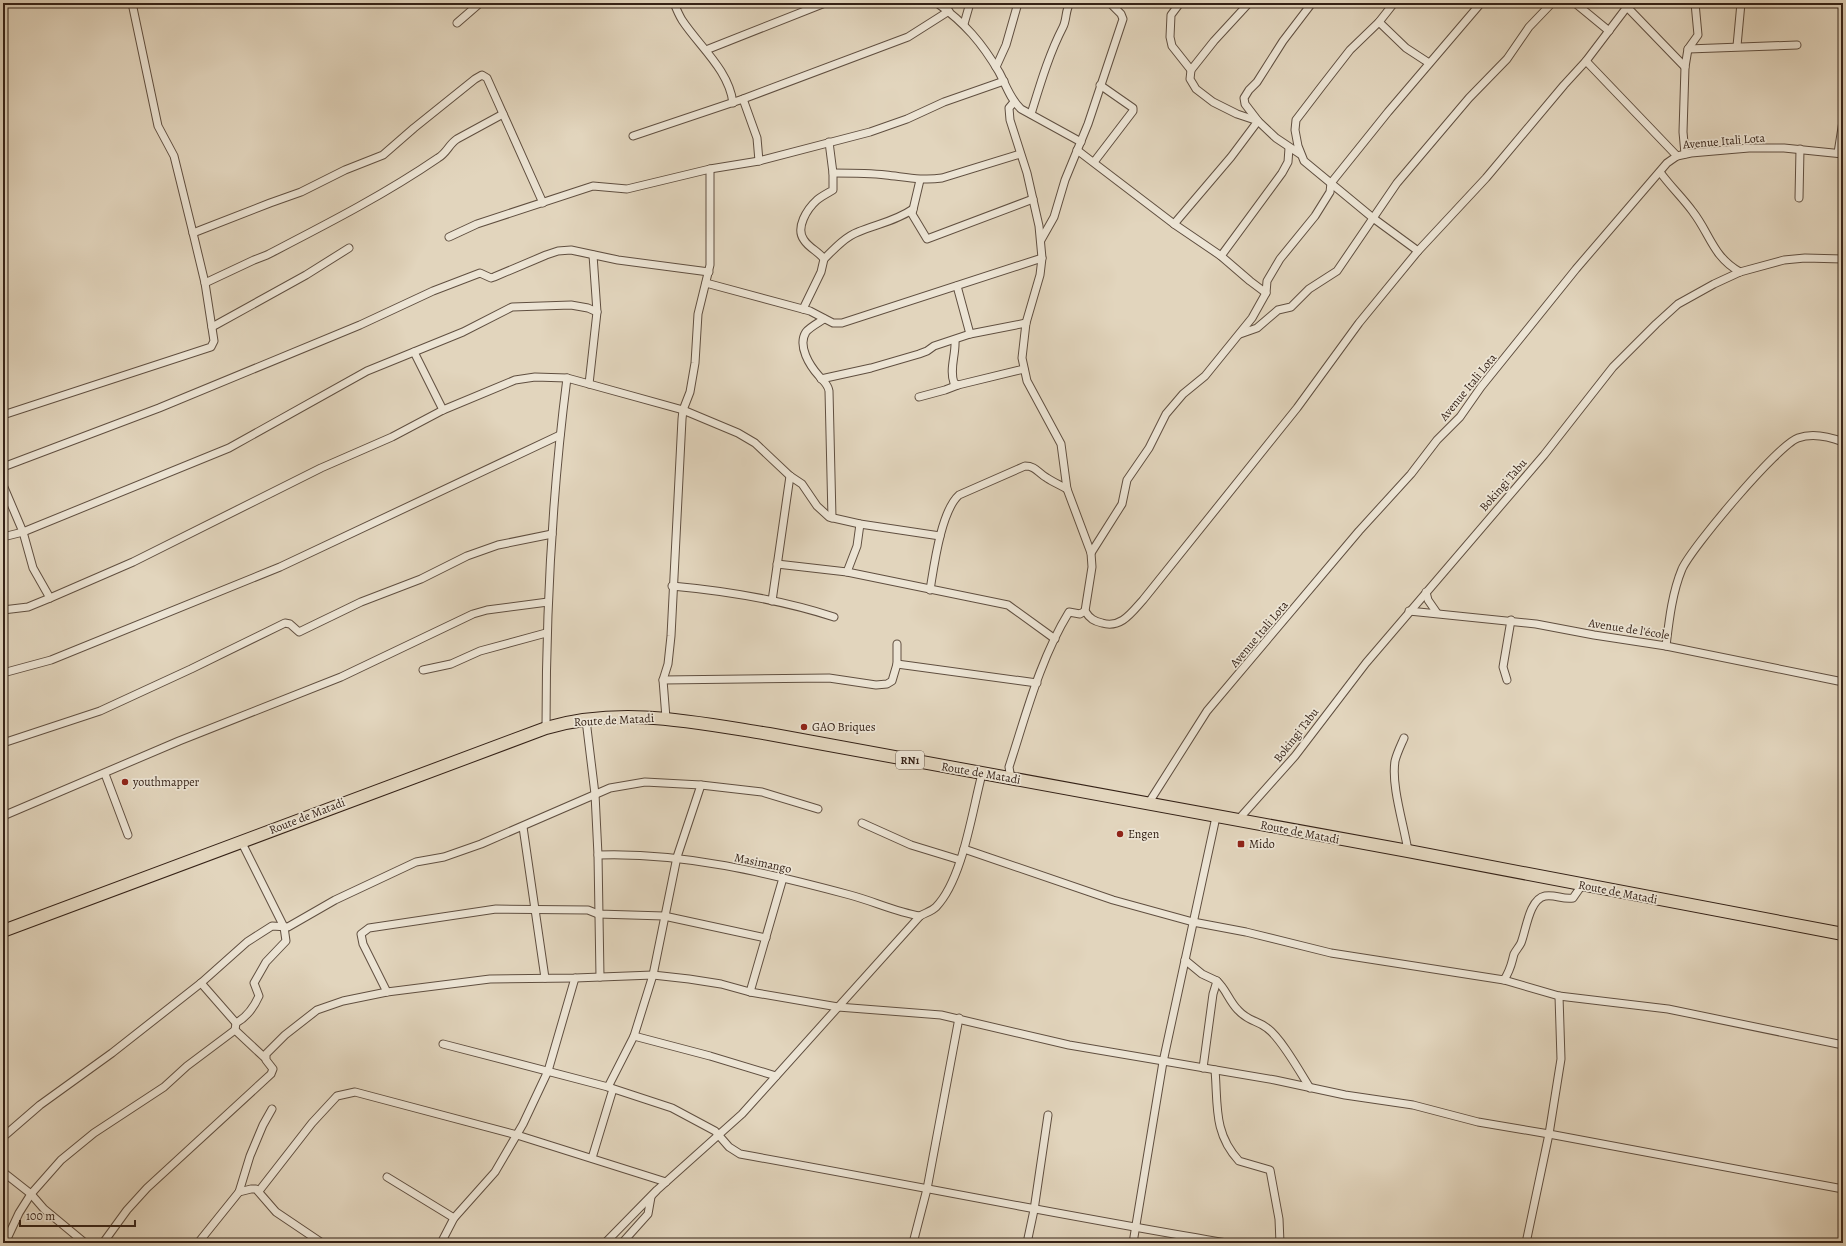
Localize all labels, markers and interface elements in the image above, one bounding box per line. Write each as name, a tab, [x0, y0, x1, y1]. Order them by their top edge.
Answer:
street label: Avenue Itali Lota	[1681, 129, 1766, 153]
street label: Avenue Itali Lota	[1435, 350, 1500, 425]
street label: Bokingi Tabu	[1476, 455, 1531, 515]
street label: Avenue Itali Lota	[1226, 597, 1292, 671]
street label: Avenue de l'école	[1586, 615, 1671, 643]
street label: Bokingi Tabu	[1270, 704, 1323, 765]
street label: Route de Matadi	[573, 710, 655, 730]
place label: GAO Briques	[812, 719, 876, 735]
marker: GAO Briques	[799, 722, 809, 732]
road number: RN1	[896, 751, 924, 769]
street label: Route de Matadi	[940, 758, 1022, 788]
place label: youthmapper	[132, 774, 200, 790]
marker: youthmapper	[120, 777, 130, 787]
street label: Route de Matadi	[267, 794, 347, 838]
street label: Route de Matadi	[1259, 816, 1341, 848]
place label: Engen	[1128, 826, 1160, 842]
marker: Engen	[1115, 829, 1125, 839]
place label: Mido	[1249, 836, 1275, 852]
marker: Mido	[1236, 839, 1246, 849]
street label: Masimango	[733, 849, 793, 877]
street label: Route de Matadi	[1577, 876, 1659, 908]
scale bar	[20, 1202, 135, 1228]
text: 100 m	[26, 1208, 55, 1224]

